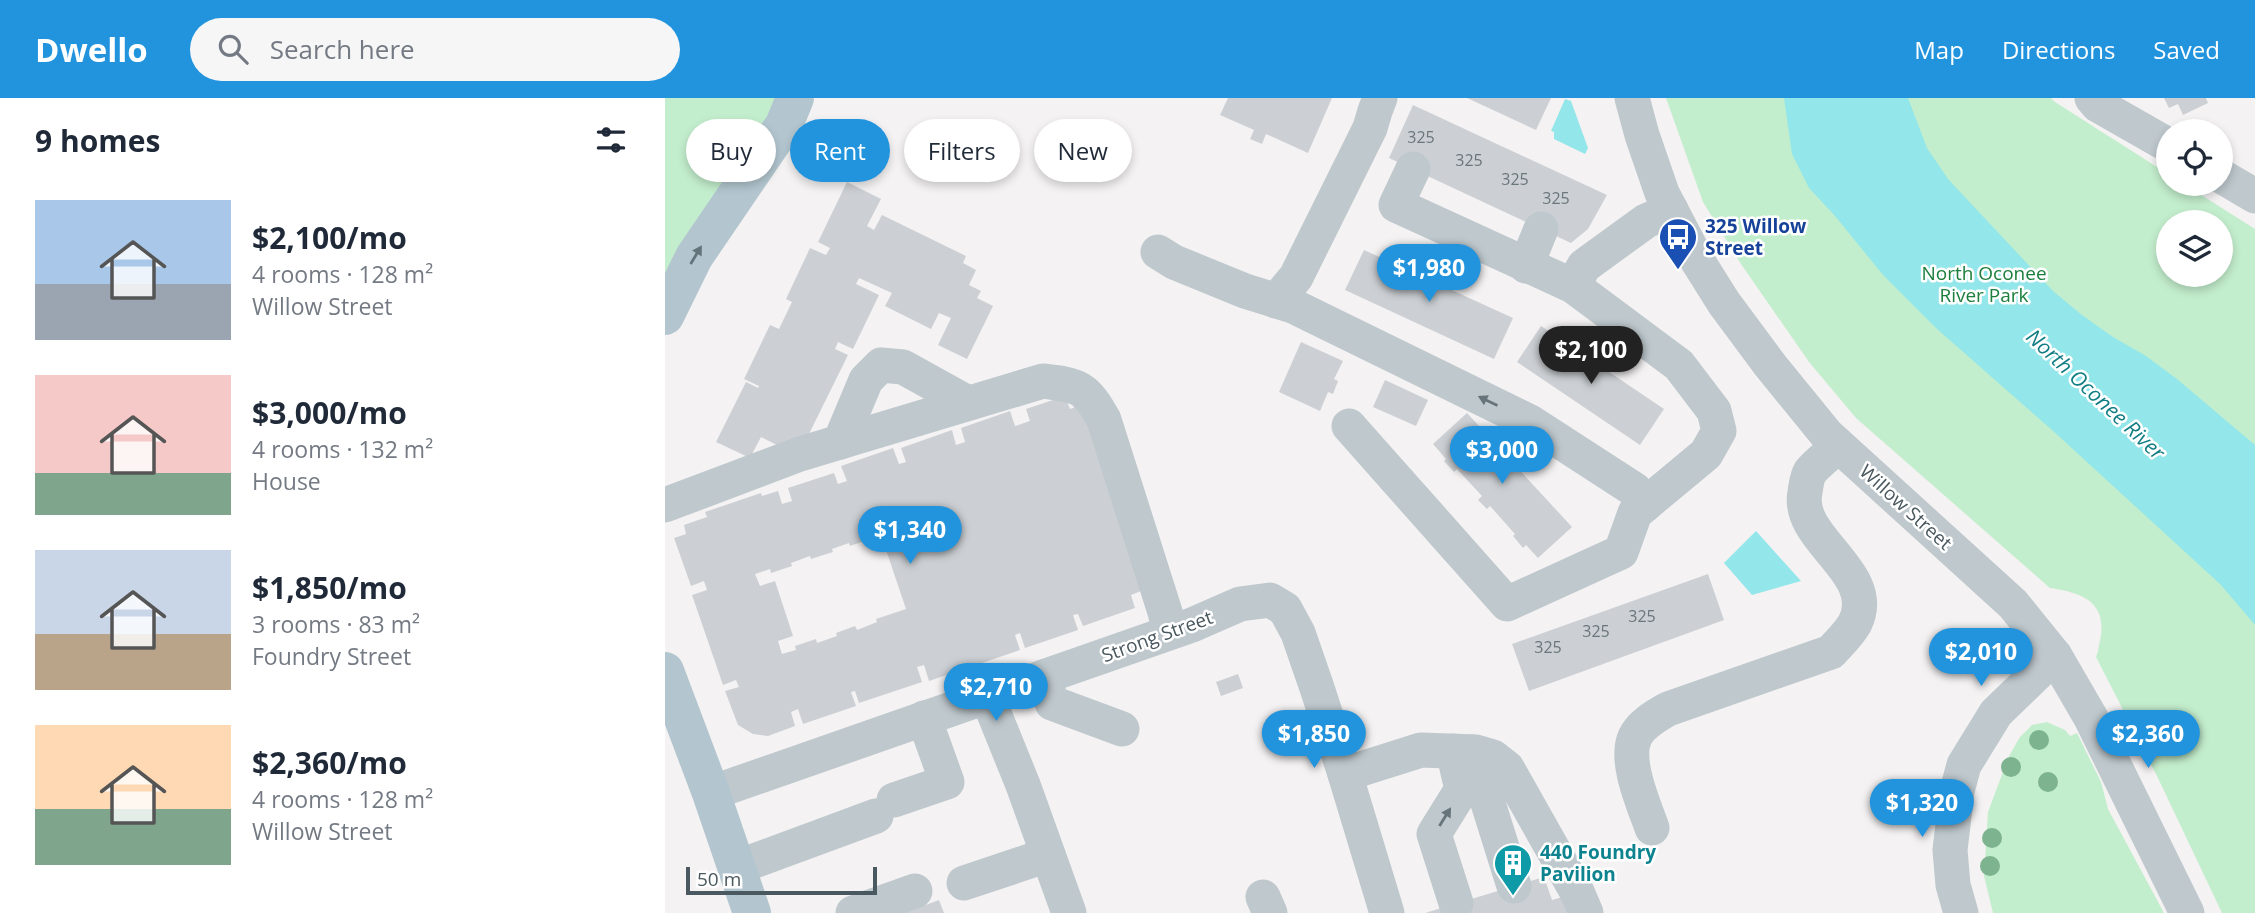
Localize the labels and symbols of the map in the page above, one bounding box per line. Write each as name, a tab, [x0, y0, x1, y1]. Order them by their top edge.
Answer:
house number: 325	[1407, 126, 1435, 148]
house number: 325	[1455, 149, 1483, 171]
house number: 325	[1501, 168, 1529, 190]
house number: 325	[1542, 187, 1570, 209]
place label: 325 Willow Street	[1705, 213, 1807, 261]
bus stop icon: 325 Willow Street	[1657, 216, 1699, 271]
pin: $1,980	[1372, 244, 1486, 304]
one-way arrow	[690, 245, 702, 264]
park label: North Oconee River Park	[1921, 260, 2047, 308]
water label: North Oconee River	[2021, 322, 2172, 466]
pin: $2,100	[1534, 327, 1648, 386]
one-way arrow	[1478, 395, 1498, 406]
pin: $3,000	[1445, 426, 1559, 486]
street label: Willow Street	[1854, 458, 1958, 556]
pin: $1,340	[853, 506, 967, 566]
street label: Strong Street	[1098, 604, 1216, 668]
house number: 325	[1628, 605, 1656, 627]
house number: 325	[1582, 620, 1610, 642]
pin: $2,010	[1924, 628, 2038, 688]
house number: 325	[1534, 636, 1562, 658]
pin: $2,710	[939, 664, 1053, 723]
pin: $1,850	[1257, 710, 1371, 770]
pin: $2,360	[2091, 710, 2205, 770]
pin: $1,320	[1865, 780, 1979, 839]
one-way arrow	[1438, 807, 1451, 827]
place label: 440 Foundry Pavilion	[1540, 839, 1656, 887]
building icon: 440 Foundry Pavilion	[1492, 842, 1534, 897]
scale bar	[686, 864, 877, 896]

